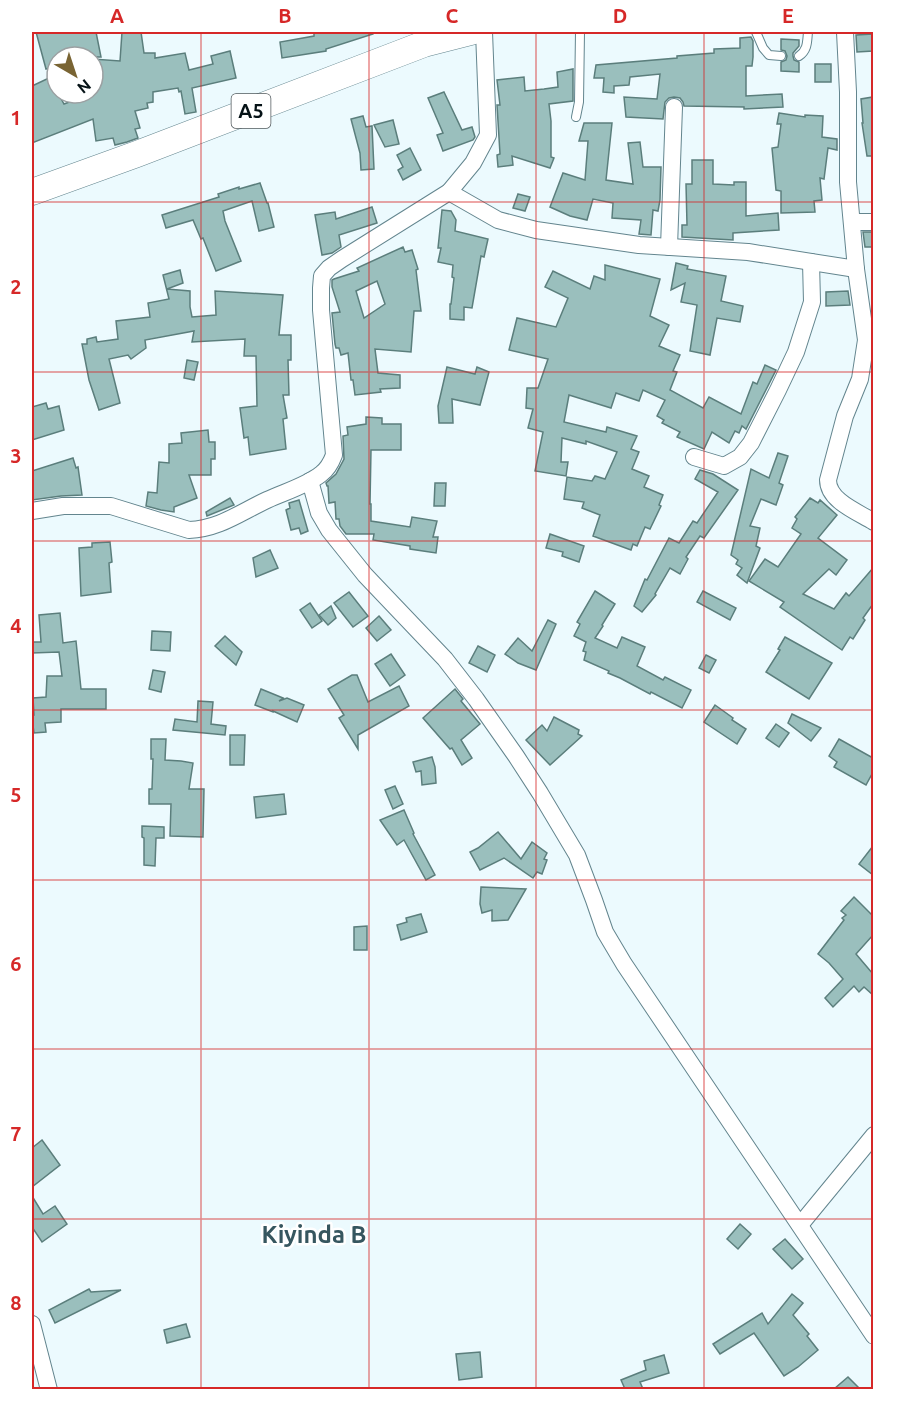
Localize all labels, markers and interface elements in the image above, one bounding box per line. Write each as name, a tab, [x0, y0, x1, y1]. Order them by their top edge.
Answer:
text: A	[110, 4, 124, 27]
text: B	[278, 4, 292, 27]
text: C	[446, 4, 459, 27]
text: D	[613, 4, 627, 27]
text: E	[782, 4, 794, 27]
north arrow	[45, 45, 105, 105]
text: N	[74, 76, 95, 97]
road number: A5	[232, 94, 270, 128]
text: 1	[10, 106, 22, 129]
text: 2	[10, 275, 22, 298]
text: 3	[10, 444, 22, 467]
text: 4	[10, 614, 22, 637]
text: 5	[10, 783, 22, 806]
text: 6	[10, 952, 22, 975]
text: 7	[10, 1122, 22, 1145]
district label: Kiyinda B	[261, 1221, 367, 1248]
text: 8	[10, 1291, 22, 1314]

